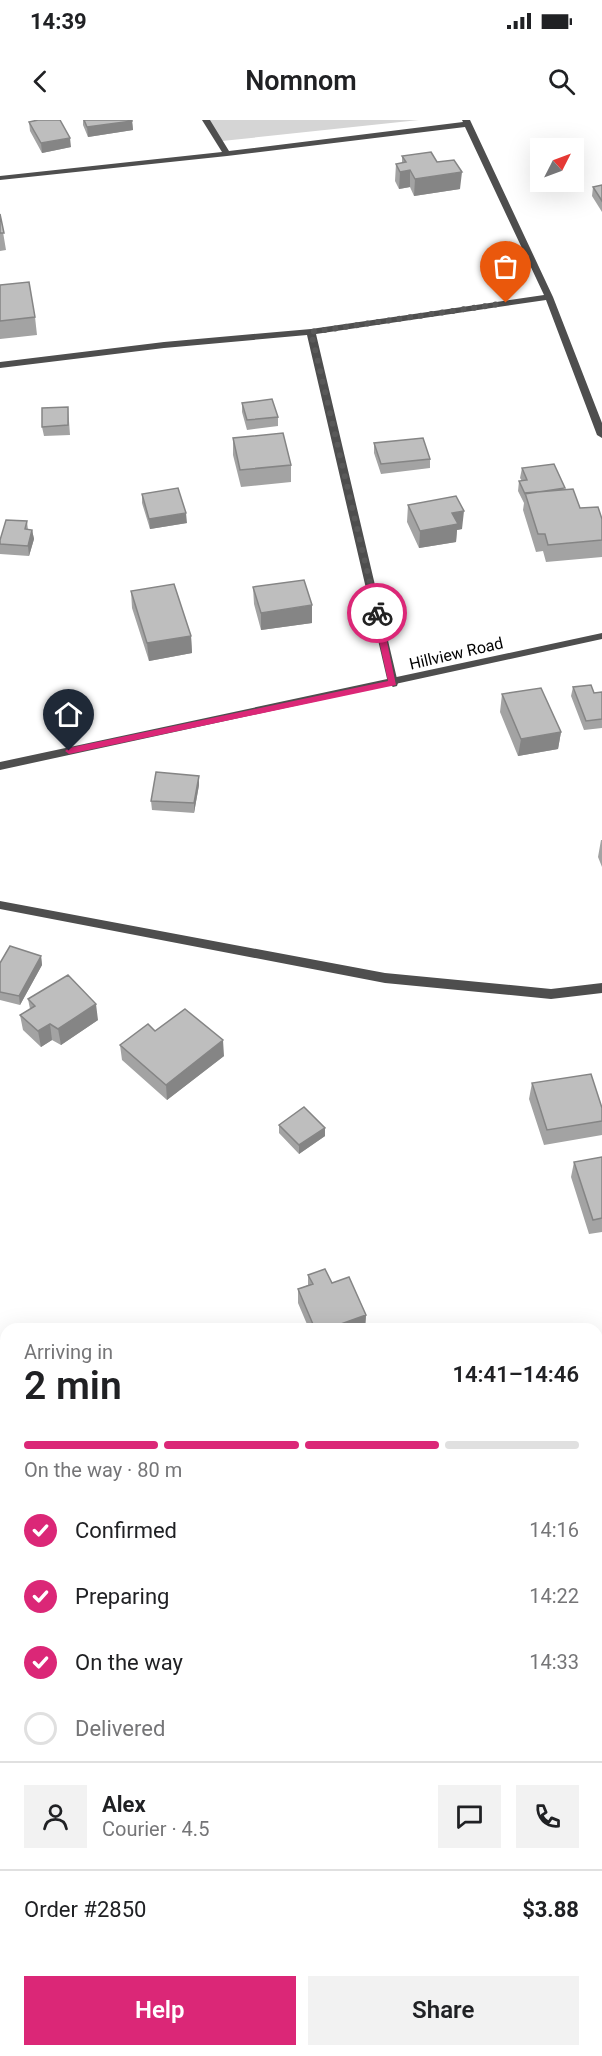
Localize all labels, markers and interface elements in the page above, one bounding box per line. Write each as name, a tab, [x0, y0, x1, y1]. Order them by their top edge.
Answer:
text: 14:39	[30, 9, 87, 34]
icon: back	[24, 65, 57, 98]
text: Nomnom	[245, 65, 357, 97]
icon: search	[545, 65, 578, 98]
north arrow	[530, 138, 584, 192]
map controls	[530, 138, 584, 192]
pin	[480, 241, 531, 303]
icon: bag	[489, 250, 522, 283]
courier	[347, 583, 407, 643]
icon: bike	[361, 597, 394, 630]
street label: Hillview Road	[407, 633, 505, 674]
pin	[43, 689, 94, 751]
icon: home	[52, 698, 85, 731]
text: Arriving in	[24, 1340, 113, 1364]
text: 14:41–14:46	[452, 1362, 579, 1387]
text: 2 min	[24, 1363, 122, 1409]
text: On the way · 80 m	[24, 1458, 182, 1482]
icon: check	[24, 1514, 57, 1547]
text: Confirmed	[75, 1518, 177, 1543]
text: 14:16	[529, 1518, 579, 1542]
icon: check	[24, 1580, 57, 1613]
text: Preparing	[75, 1584, 169, 1609]
text: 14:22	[529, 1584, 579, 1608]
icon: check	[24, 1646, 57, 1679]
text: On the way	[75, 1650, 183, 1675]
text: 14:33	[529, 1650, 579, 1674]
text: Delivered	[75, 1716, 165, 1741]
button: person	[24, 1785, 87, 1848]
button: chat	[438, 1785, 501, 1848]
button: phone	[516, 1785, 579, 1848]
text: Alex	[102, 1792, 146, 1817]
text: Courier · 4.5	[102, 1817, 209, 1841]
text: Order #2850	[24, 1897, 146, 1922]
text: $3.88	[522, 1897, 579, 1922]
button: Help	[24, 1976, 296, 2045]
button: Share	[308, 1976, 579, 2045]

